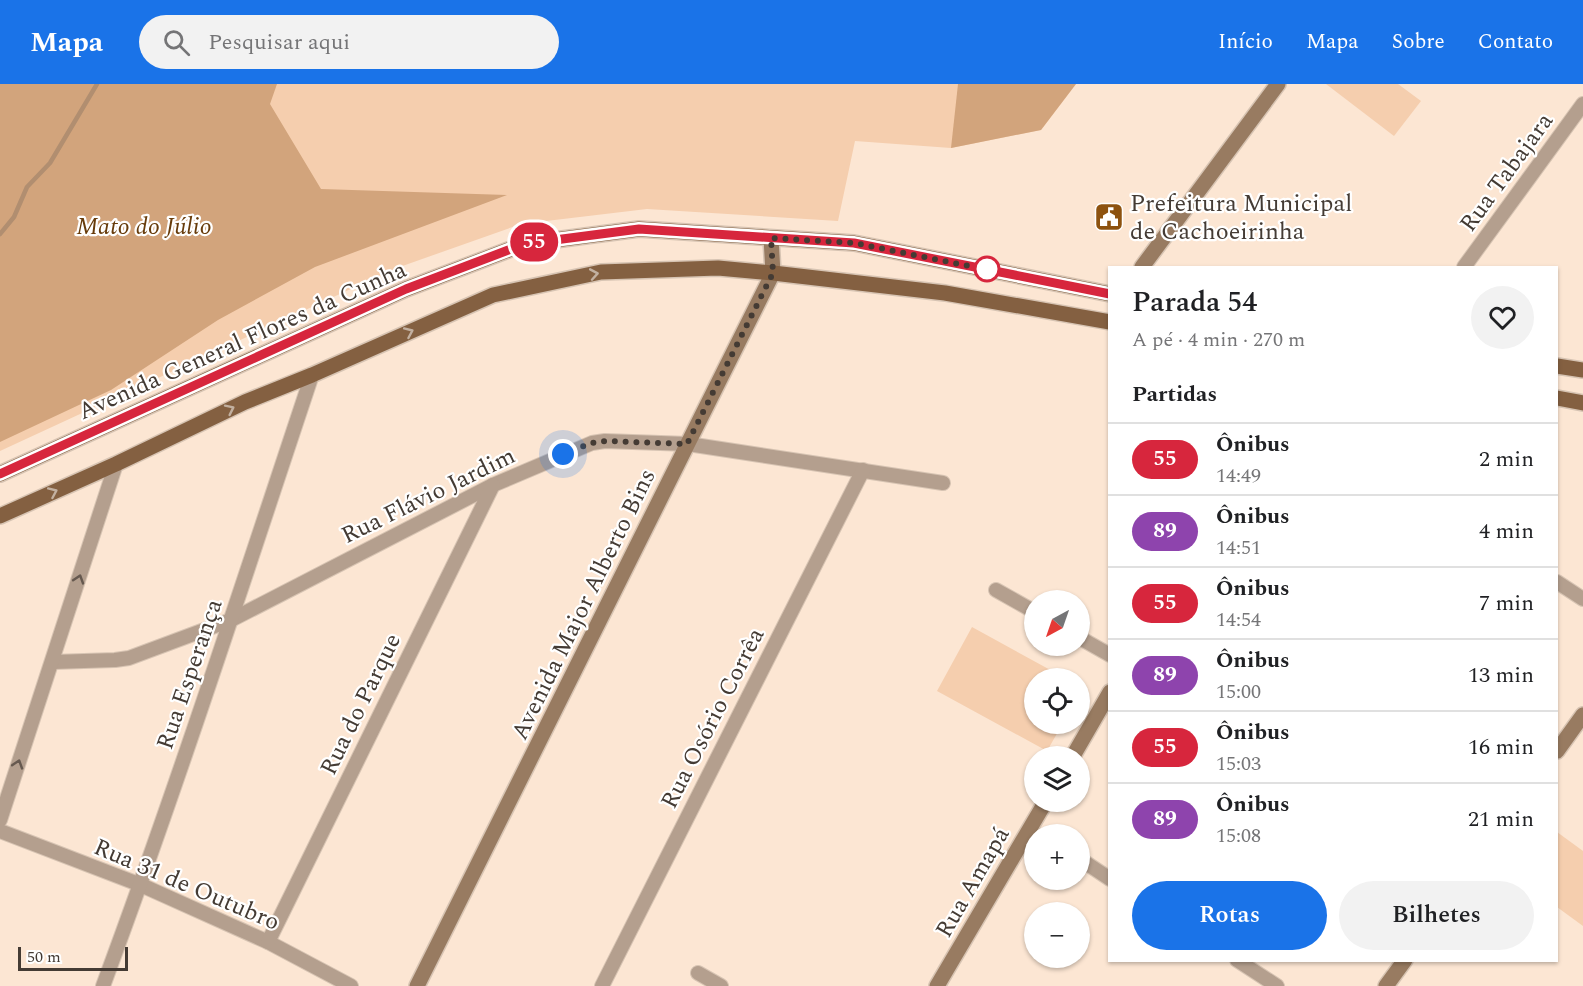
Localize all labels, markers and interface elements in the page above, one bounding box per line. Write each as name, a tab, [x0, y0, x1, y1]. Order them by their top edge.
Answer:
search box	[139, 15, 559, 69]
text: Mapa	[30, 21, 103, 64]
icon: search	[160, 26, 193, 59]
text: Pesquisar aqui	[208, 26, 350, 59]
text: Início	[1218, 26, 1273, 58]
text: Mapa	[1306, 26, 1359, 58]
text: Sobre	[1392, 26, 1445, 58]
text: Contato	[1478, 26, 1553, 58]
street label: Rua Tabajara	[1451, 105, 1563, 240]
place label: Prefeitura Municipal de Cachoeirinha	[1130, 186, 1352, 250]
public building icon: Prefeitura Municipal de Cachoeirinha	[1093, 201, 1125, 233]
park label: Mato do Júlio	[76, 209, 212, 245]
line badge: 55	[507, 222, 561, 262]
text: 55	[522, 226, 546, 258]
street label: Avenida General Flores da Cunha	[72, 252, 413, 430]
unlabelled marker	[974, 256, 1000, 282]
one-way arrow	[589, 268, 599, 281]
text: Parada 54	[1132, 281, 1257, 324]
button: heart	[1471, 286, 1534, 349]
text: A pé · 4 min · 270 m	[1132, 325, 1305, 355]
one-way arrow	[403, 327, 414, 339]
text: Partidas	[1132, 378, 1217, 411]
one-way arrow	[223, 405, 234, 417]
text: Ônibus	[1216, 428, 1290, 461]
street label: Rua Flávio Jardim	[335, 438, 522, 554]
your location	[548, 439, 578, 469]
text: 55	[1153, 443, 1177, 475]
text: 2 min	[1479, 443, 1534, 476]
text: 14:49	[1216, 461, 1261, 491]
street label: Avenida Major Alberto Bins	[502, 463, 665, 746]
one-way arrow	[47, 487, 58, 499]
text: Ônibus	[1216, 500, 1290, 533]
text: 89	[1153, 515, 1177, 547]
text: 4 min	[1479, 515, 1534, 548]
text: 14:51	[1216, 533, 1261, 563]
text: Ônibus	[1216, 572, 1290, 605]
one-way arrow	[72, 574, 84, 585]
text: 55	[1153, 587, 1177, 619]
text: 7 min	[1479, 587, 1534, 620]
north arrow	[1024, 590, 1090, 656]
map controls	[1024, 590, 1090, 968]
street label: Rua Esperança	[147, 594, 233, 754]
text: 14:54	[1216, 605, 1261, 635]
street label: Rua Osório Corrêa	[652, 622, 774, 815]
street label: Rua do Parque	[311, 627, 411, 782]
text: Ônibus	[1216, 644, 1290, 677]
text: 89	[1153, 659, 1177, 691]
text: 13 min	[1468, 659, 1534, 692]
button: locate	[1024, 668, 1090, 734]
text: 15:00	[1216, 677, 1261, 707]
text: Ônibus	[1216, 716, 1290, 749]
text: 55	[1153, 731, 1177, 763]
text: 16 min	[1468, 731, 1534, 764]
button: layers	[1024, 746, 1090, 812]
text: 15:03	[1216, 749, 1261, 779]
one-way arrow	[11, 759, 24, 770]
text: Ônibus	[1216, 788, 1290, 821]
text: 89	[1153, 803, 1177, 835]
text: 21 min	[1468, 803, 1534, 836]
street label: Rua Amapá	[927, 820, 1019, 945]
text: 15:08	[1216, 821, 1261, 851]
button: +	[1024, 824, 1090, 890]
street label: Rua 31 de Outubro	[88, 830, 285, 940]
button: Rotas	[1132, 881, 1327, 950]
button: Bilhetes	[1339, 881, 1534, 950]
button: −	[1024, 902, 1090, 968]
scale bar	[18, 944, 128, 972]
text: 50 m	[27, 945, 61, 969]

